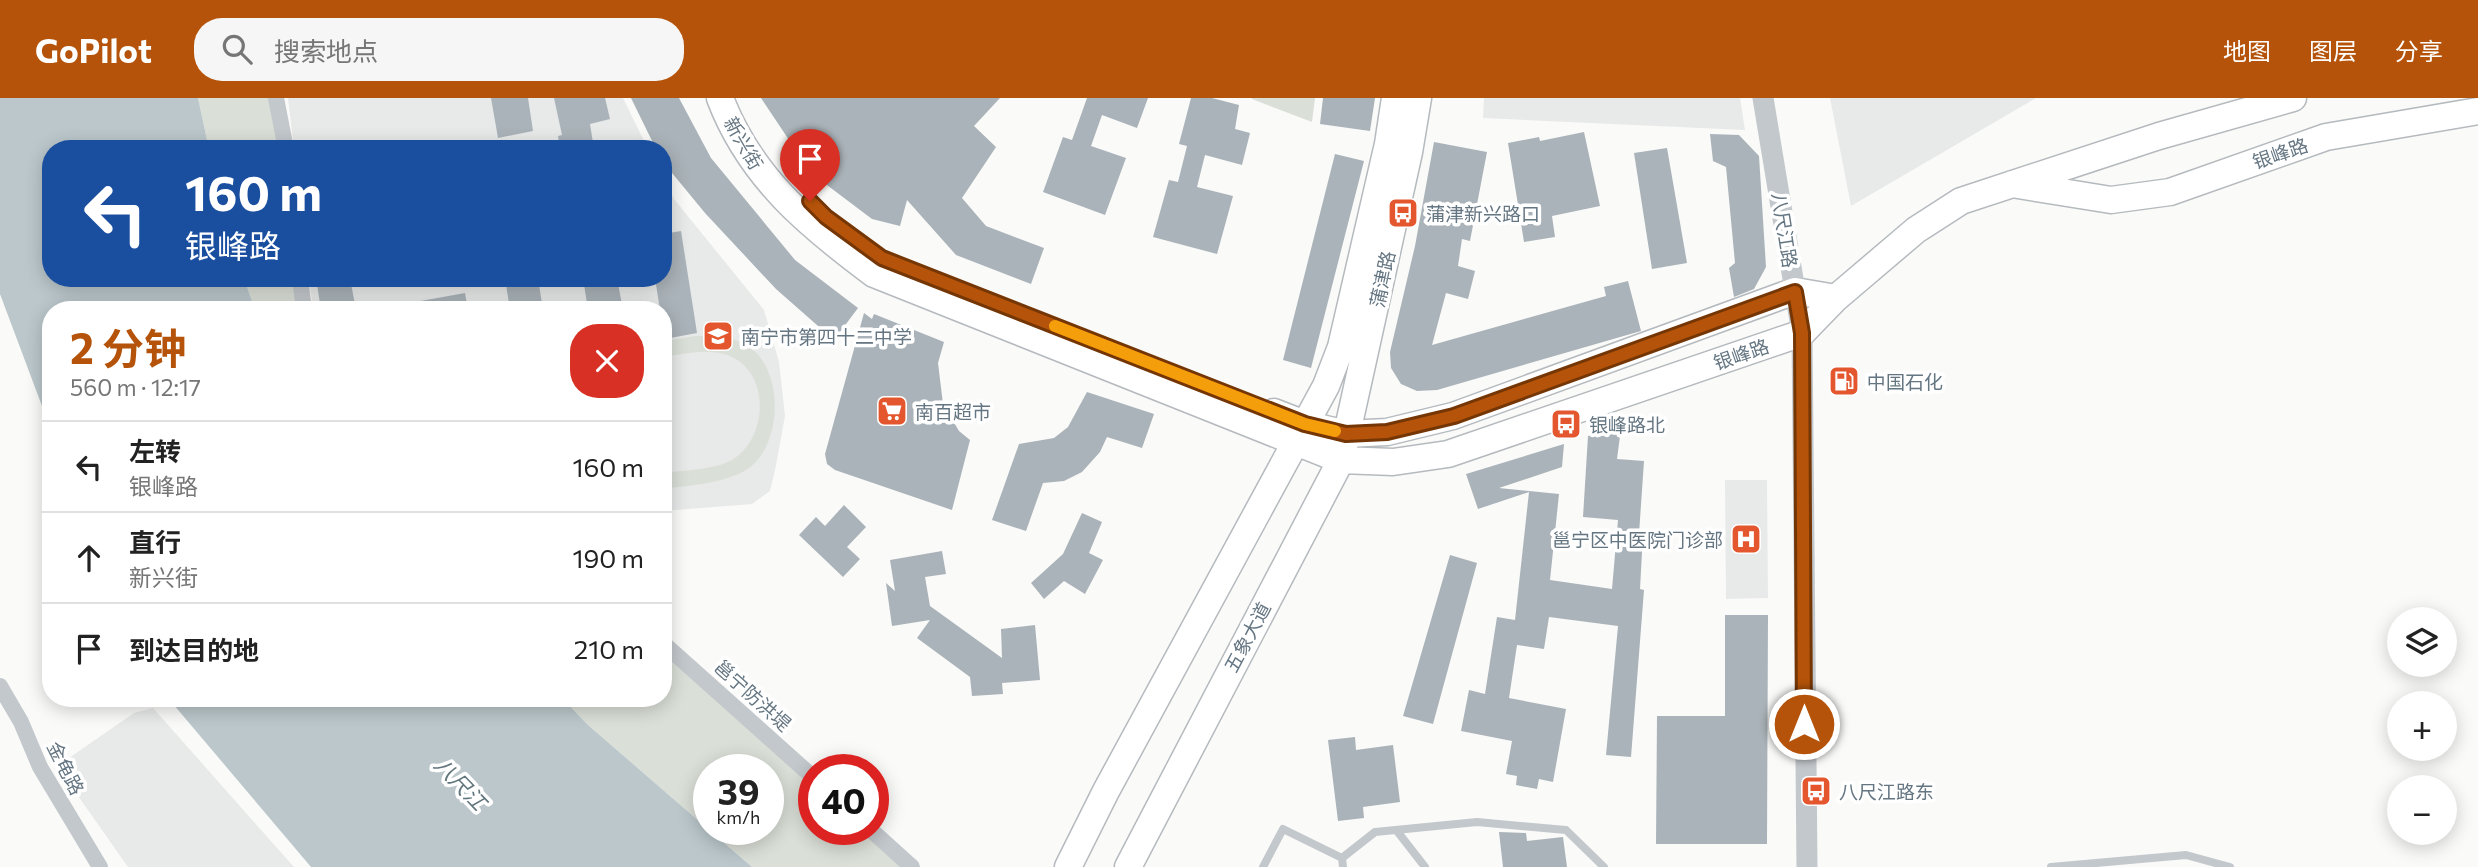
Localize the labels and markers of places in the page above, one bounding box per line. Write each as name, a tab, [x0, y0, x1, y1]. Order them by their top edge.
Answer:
pin	[780, 129, 840, 201]
bus stop icon: 蒲津新兴路口	[1386, 196, 1420, 230]
place label: 蒲津新兴路口	[1426, 202, 1540, 225]
school or university icon: 南宁市第四十二中学	[701, 319, 735, 353]
place label: 南宁市第四十二中学	[741, 325, 912, 348]
fuel station icon: 中国石化	[1827, 364, 1861, 398]
place label: 中国石化	[1867, 370, 1943, 393]
supermarket icon: 南百超市	[875, 394, 909, 428]
place label: 南百超市	[915, 400, 991, 423]
bus stop icon: 银峰路北	[1549, 407, 1583, 441]
place label: 银峰路北	[1589, 413, 1665, 436]
hospital icon: 邕宁区中医院门诊部	[1729, 522, 1763, 556]
place label: 邕宁区中医院门诊部	[1552, 528, 1723, 551]
bus stop icon: 八尺江路东	[1799, 774, 1833, 808]
place label: 八尺江路东	[1839, 780, 1934, 803]

